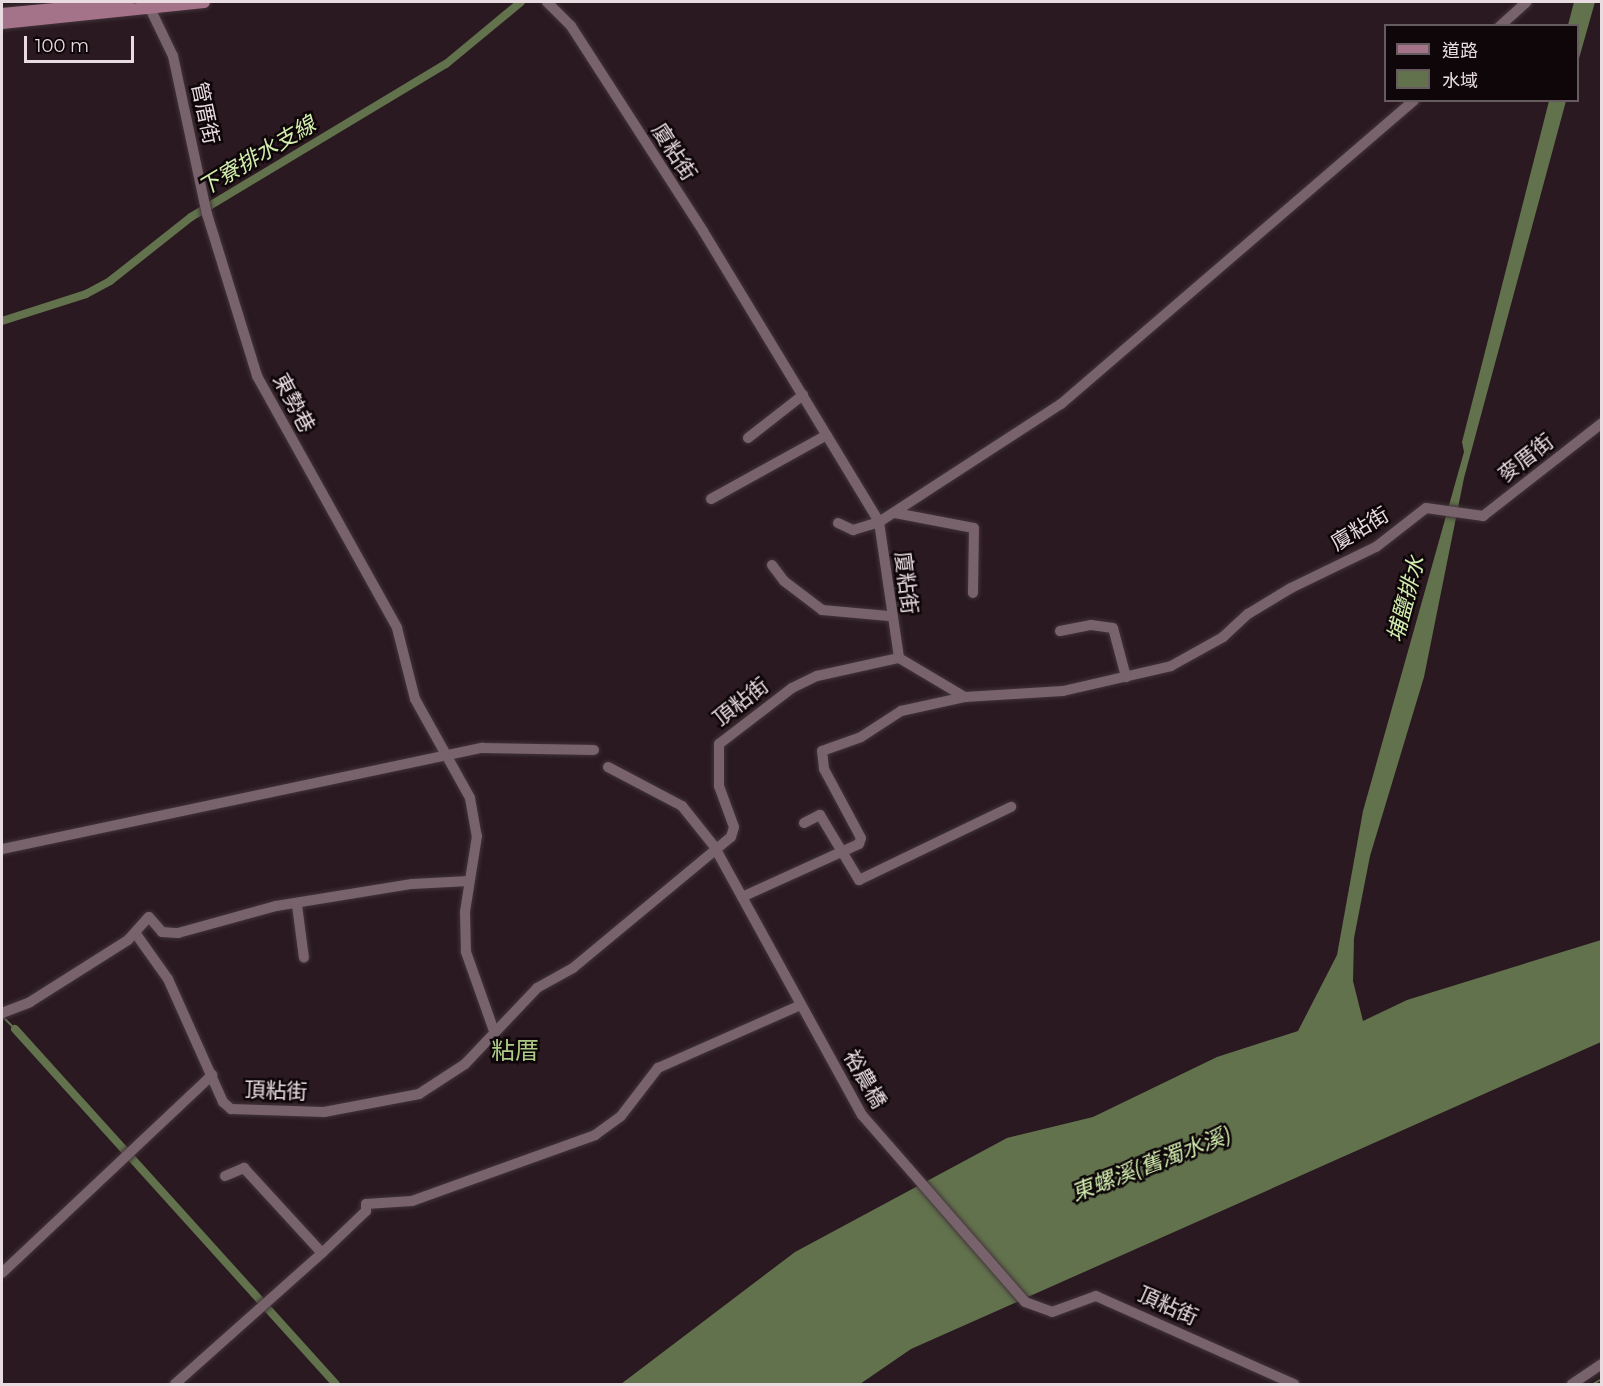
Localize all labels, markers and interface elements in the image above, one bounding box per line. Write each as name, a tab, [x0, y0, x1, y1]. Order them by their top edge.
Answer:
scale bar	[27, 24, 136, 62]
legend	[1384, 24, 1579, 102]
text: 100 m	[35, 35, 89, 57]
text: 道路	[1442, 40, 1478, 62]
text: 水域	[1442, 70, 1478, 92]
street label: 管厝街	[186, 80, 224, 146]
water label: 下寮排水支線	[194, 111, 320, 201]
street label: 廈粘街	[646, 119, 702, 185]
street label: 東勢巷	[268, 369, 320, 437]
street label: 麥厝街	[1493, 429, 1559, 487]
street label: 廈粘街	[1327, 502, 1393, 556]
street label: 廈粘街	[890, 550, 922, 616]
water label: 埔鹽排水	[1382, 553, 1430, 645]
street label: 頂粘街	[708, 673, 774, 731]
district label: 粘厝	[491, 1037, 539, 1065]
street label: 裕農橋	[838, 1045, 892, 1113]
street label: 頂粘街	[244, 1077, 308, 1105]
water label: 東螺溪(舊濁水溪)	[1068, 1121, 1234, 1207]
street label: 頂粘街	[1134, 1282, 1202, 1330]

